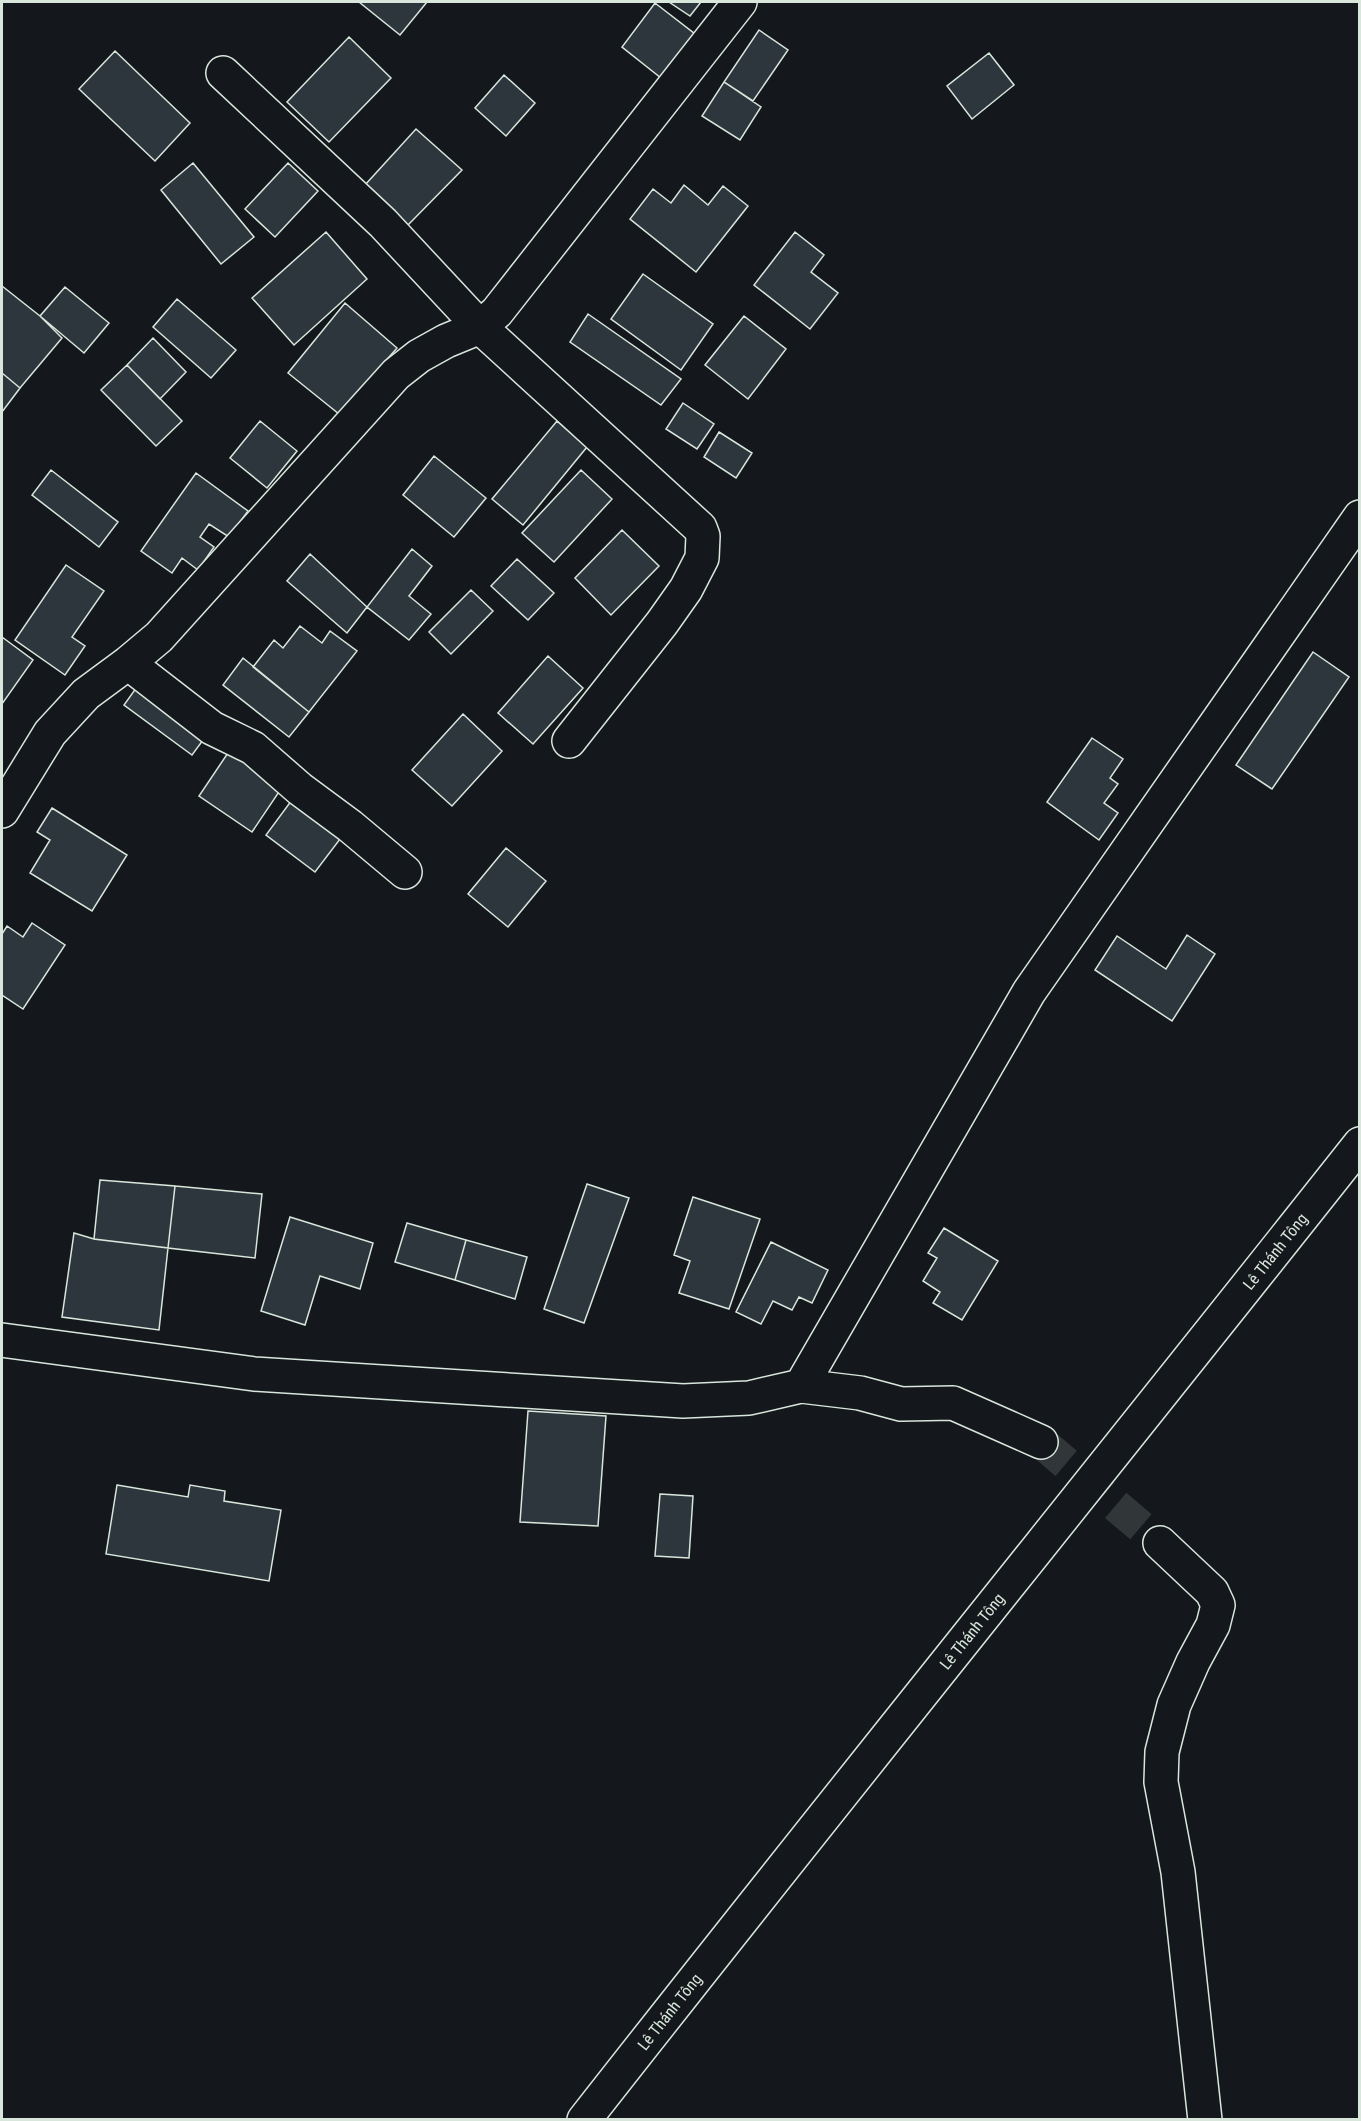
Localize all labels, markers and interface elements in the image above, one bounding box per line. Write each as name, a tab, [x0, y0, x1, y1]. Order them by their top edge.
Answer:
street label: Lê Thánh Tông	[1239, 1210, 1311, 1294]
street label: Lê Thánh Tông	[936, 1589, 1008, 1673]
street label: Lê Thánh Tông	[634, 1970, 706, 2054]

